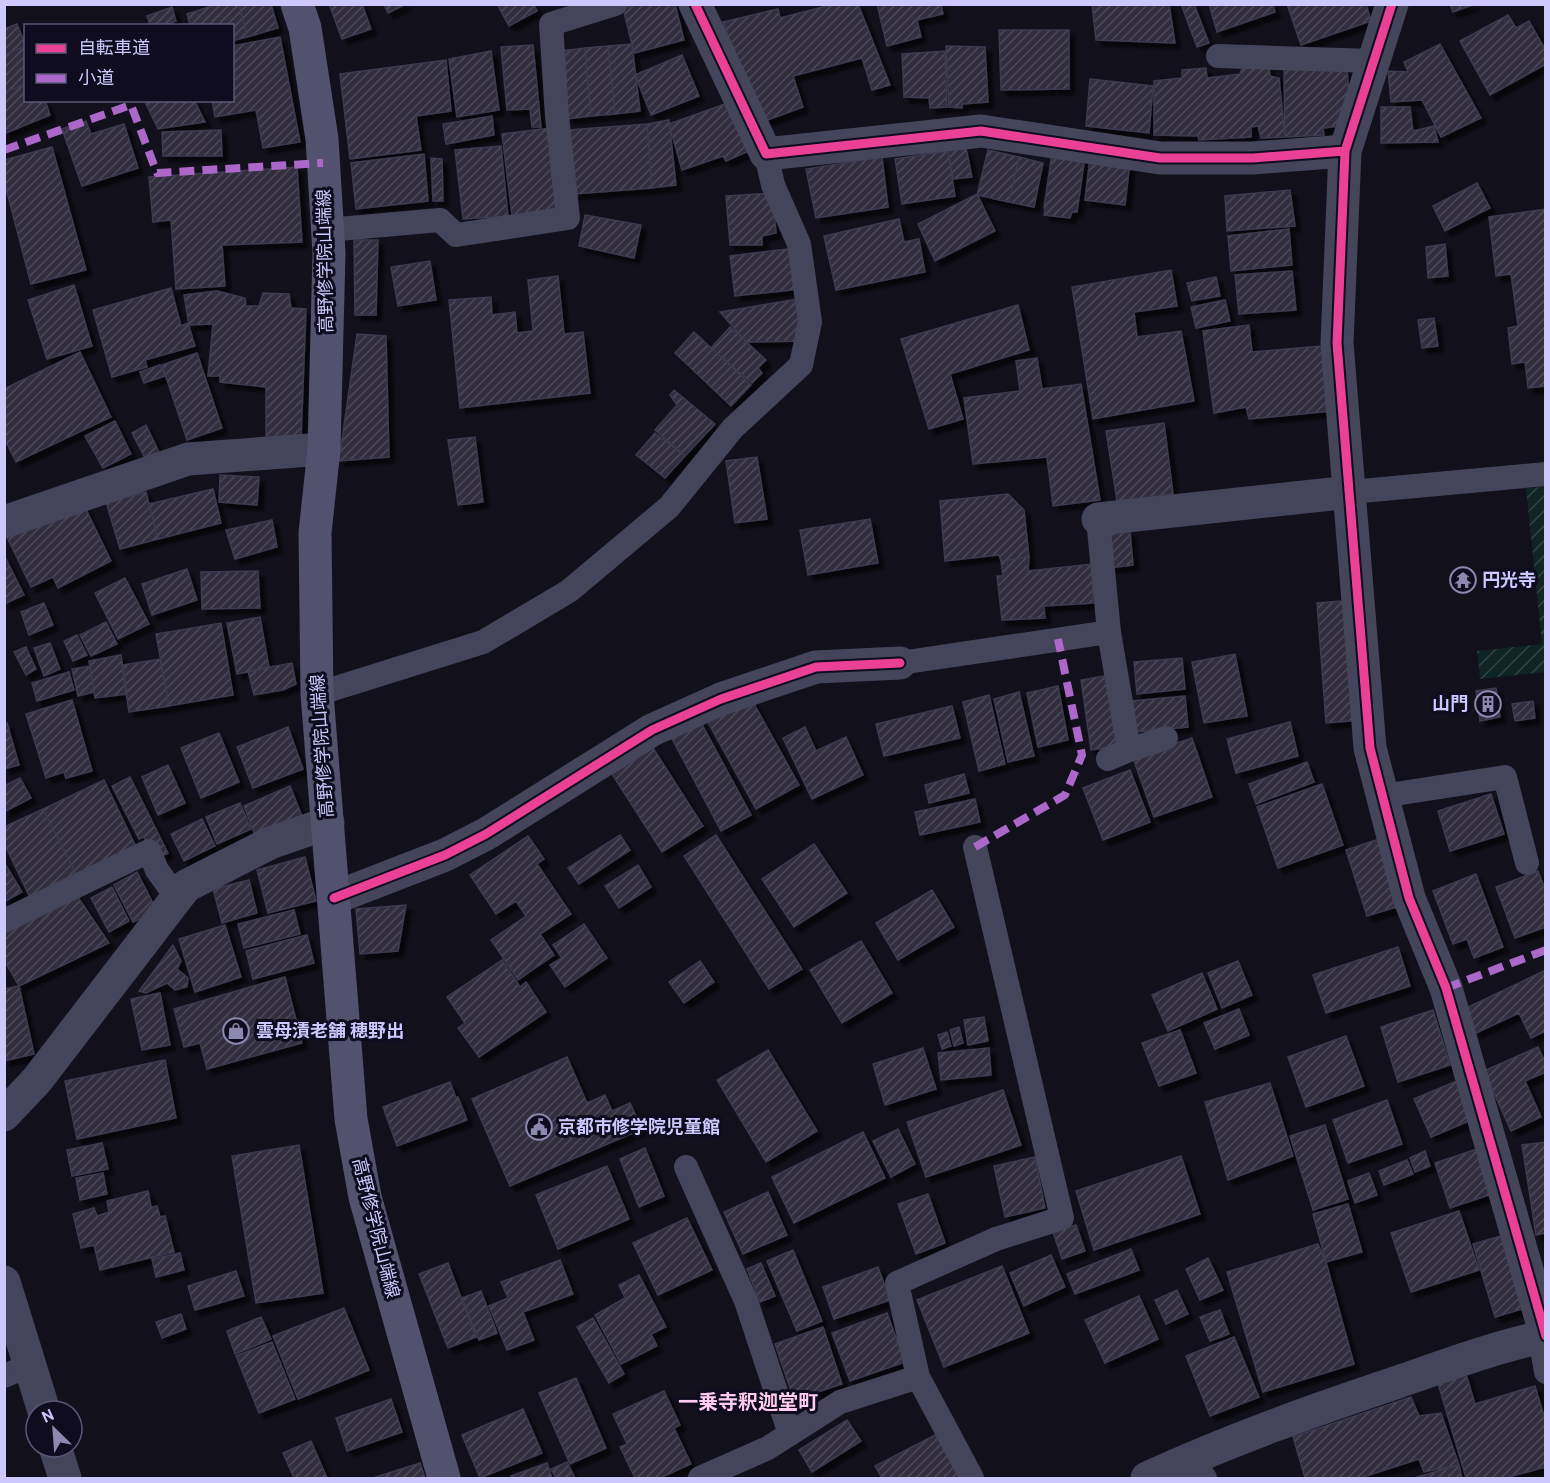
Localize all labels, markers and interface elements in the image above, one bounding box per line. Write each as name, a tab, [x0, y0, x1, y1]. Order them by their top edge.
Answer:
legend	[24, 24, 234, 102]
text: 自転車道	[78, 37, 150, 59]
text: 小道	[78, 67, 114, 89]
street label: 高野修学院山端線	[313, 189, 337, 333]
temple icon: 円光寺	[1448, 565, 1478, 595]
place label: 円光寺	[1482, 569, 1536, 591]
street label: 高野修学院山端線	[306, 673, 338, 819]
building icon: 山門	[1473, 689, 1503, 719]
place label: 山門	[1432, 693, 1468, 715]
shop icon: 雲母漬老舗 穂野出	[221, 1016, 251, 1046]
place label: 雲母漬老舗 穂野出	[256, 1020, 404, 1042]
public building icon: 京都市修学院児童館	[524, 1112, 554, 1142]
place label: 京都市修学院児童館	[558, 1116, 720, 1138]
street label: 高野修学院山端線	[348, 1155, 404, 1301]
district label: 一乗寺釈迦堂町	[678, 1390, 818, 1414]
north arrow	[24, 1399, 84, 1459]
text: N	[39, 1405, 57, 1427]

